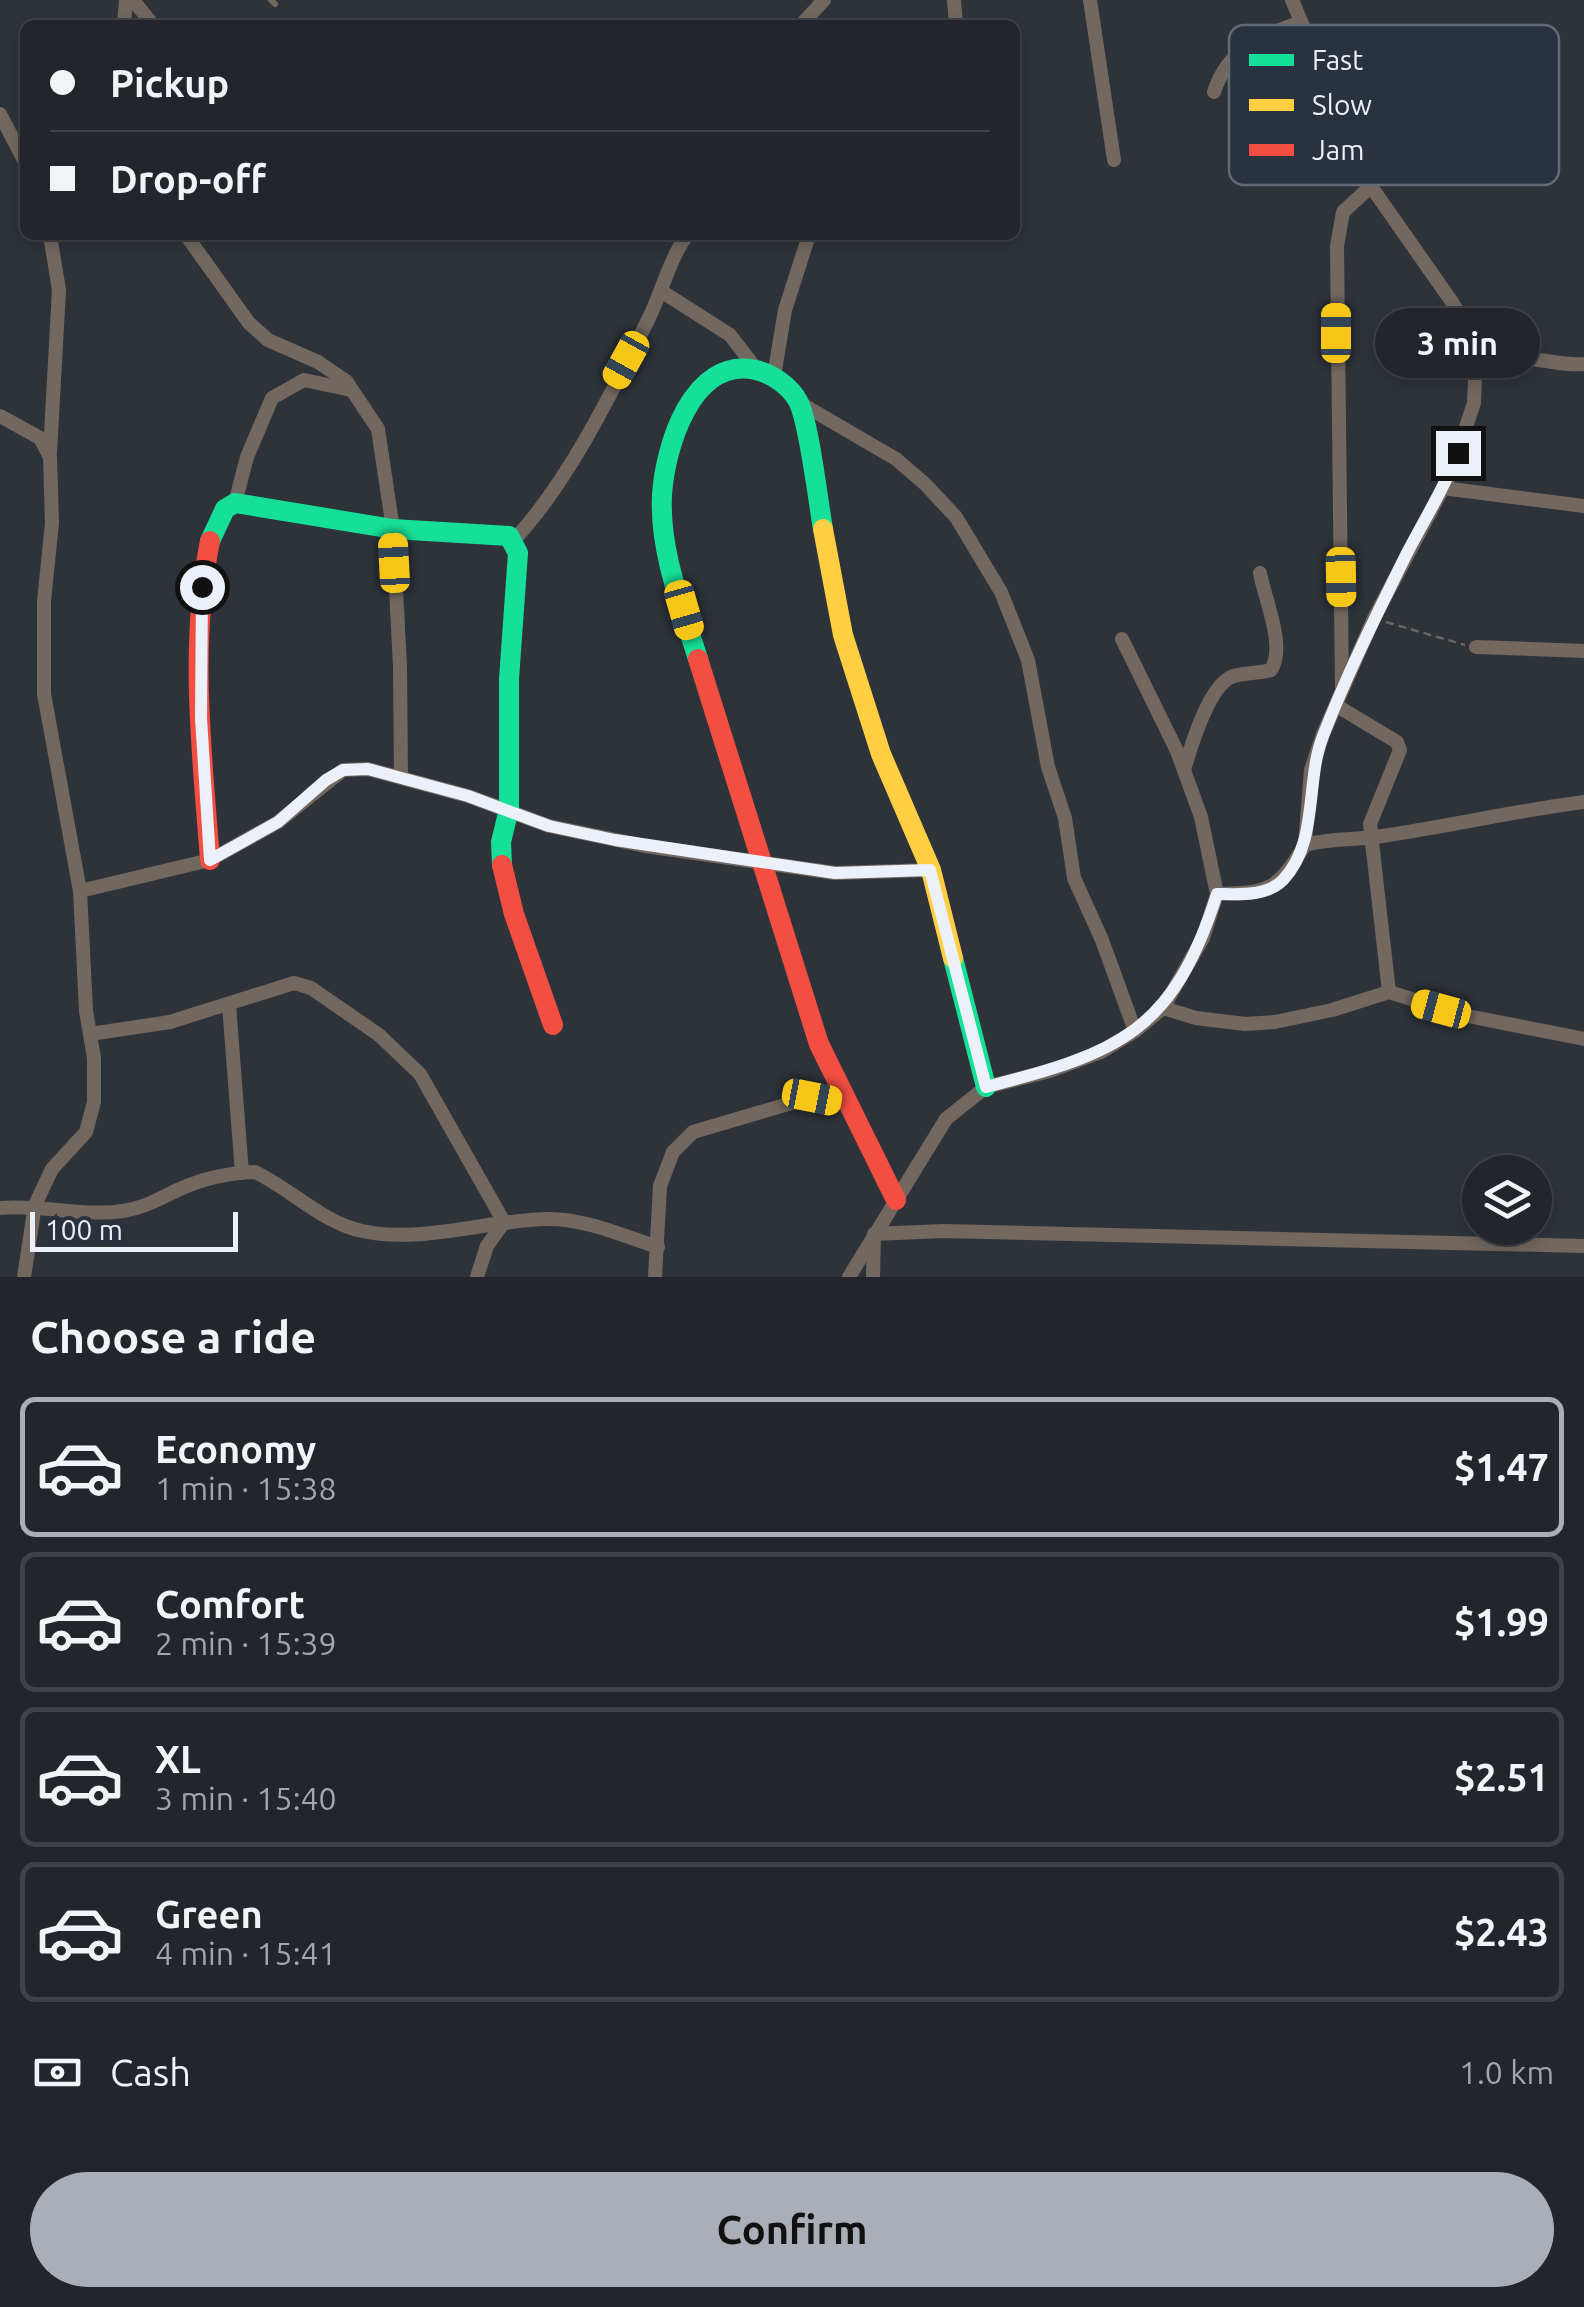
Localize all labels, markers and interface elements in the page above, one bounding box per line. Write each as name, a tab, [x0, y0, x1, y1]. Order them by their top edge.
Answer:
legend	[1229, 25, 1559, 185]
text: Fast	[1312, 44, 1363, 75]
text: Pickup	[110, 62, 229, 104]
text: Slow	[1312, 89, 1372, 120]
text: Jam	[1312, 134, 1364, 165]
text: Drop-off	[110, 158, 266, 200]
car	[1321, 303, 1351, 363]
callout: 3 min	[1376, 308, 1540, 378]
text: 3 min	[1417, 325, 1498, 361]
car	[598, 326, 654, 394]
route end	[1436, 431, 1481, 476]
car	[377, 532, 411, 594]
car	[1325, 547, 1357, 607]
route start	[180, 565, 225, 610]
car	[661, 577, 707, 643]
car	[1408, 987, 1474, 1031]
car	[780, 1077, 844, 1117]
map controls	[1462, 1155, 1552, 1245]
button: layers	[1462, 1155, 1552, 1245]
scale bar	[30, 1207, 238, 1252]
text: 100 m	[45, 1214, 123, 1245]
text: Choose a ride	[30, 1311, 316, 1362]
icon: car	[35, 1422, 125, 1512]
text: Economy	[155, 1428, 316, 1470]
text: $1.47	[1454, 1446, 1549, 1488]
text: 1 min · 15:38	[155, 1470, 337, 1506]
icon: car	[35, 1577, 125, 1667]
text: Comfort	[155, 1583, 305, 1625]
text: $1.99	[1454, 1601, 1549, 1643]
text: 2 min · 15:39	[155, 1625, 337, 1661]
icon: car	[35, 1732, 125, 1822]
text: XL	[155, 1738, 201, 1780]
text: $2.51	[1454, 1756, 1549, 1798]
text: 3 min · 15:40	[155, 1780, 337, 1816]
icon: car	[35, 1887, 125, 1977]
text: Green	[155, 1893, 263, 1935]
text: $2.43	[1454, 1911, 1549, 1953]
text: 4 min · 15:41	[155, 1935, 337, 1971]
icon: cash	[30, 2045, 85, 2100]
text: Cash	[110, 2051, 191, 2093]
text: 1.0 km	[1459, 2054, 1554, 2090]
button: Confirm	[30, 2172, 1554, 2287]

